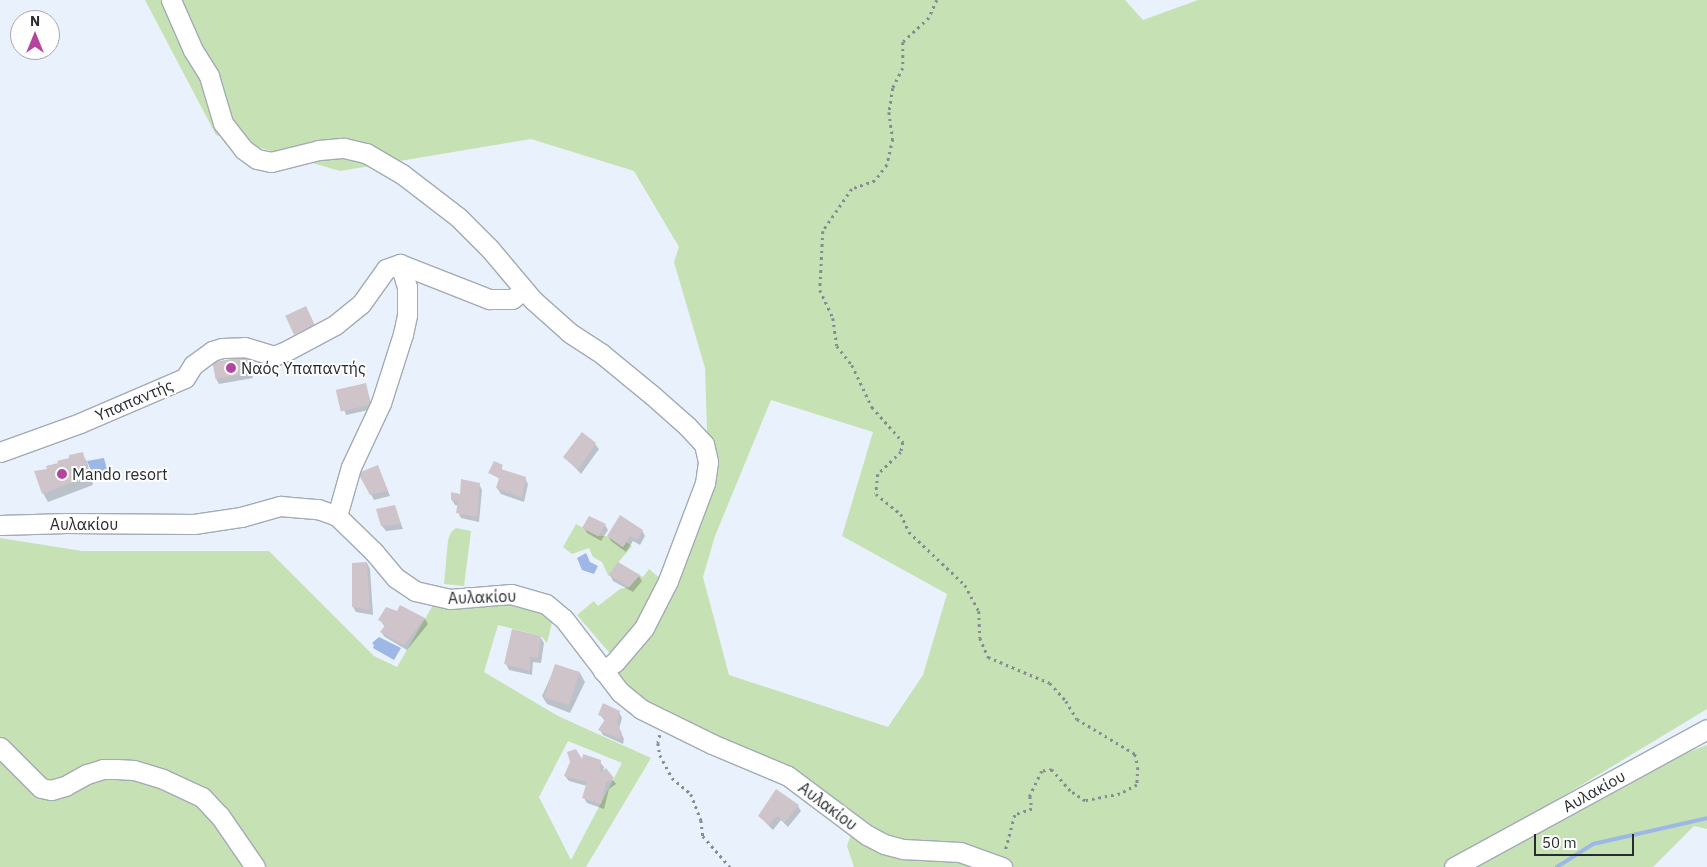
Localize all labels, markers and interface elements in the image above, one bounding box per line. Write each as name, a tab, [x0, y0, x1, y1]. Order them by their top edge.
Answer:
north arrow	[10, 10, 60, 60]
text: N	[30, 12, 40, 30]
place label: Ναός Υπαπαντής	[241, 358, 366, 378]
marker: Ναός Υπαπαντής	[225, 362, 237, 374]
street label: Υπαπαντής	[92, 375, 176, 425]
place label: Mando resort	[72, 464, 168, 484]
marker: Mando resort	[56, 468, 68, 480]
street label: Αυλακίου	[50, 514, 118, 534]
street label: Αυλακίου	[447, 586, 517, 608]
street label: Αυλακίου	[1559, 766, 1629, 816]
street label: Αυλακίου	[795, 778, 861, 834]
scale bar	[1537, 824, 1637, 856]
text: 50 m	[1542, 833, 1577, 852]

